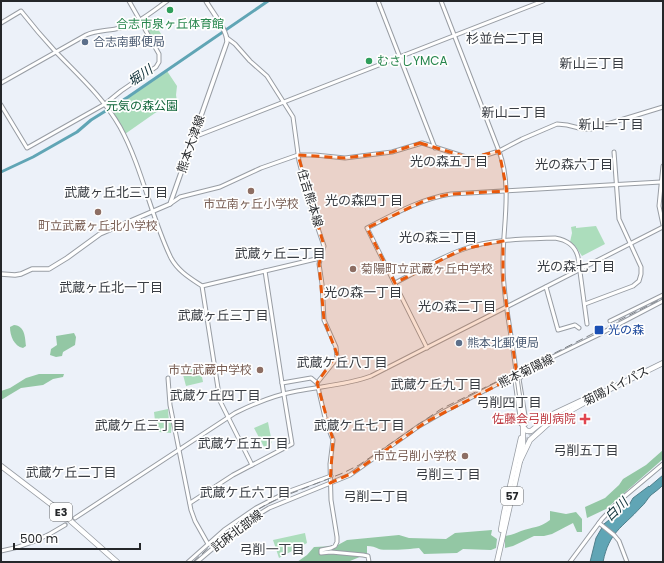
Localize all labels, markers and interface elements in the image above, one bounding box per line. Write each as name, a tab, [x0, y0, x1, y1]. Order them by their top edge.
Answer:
marker: 合志市泉ヶ丘体育館	[165, 5, 175, 15]
place label: 合志市泉ヶ丘体育館	[116, 15, 224, 32]
district label: 杉並台二丁目	[466, 29, 544, 48]
place label: 合志南郵便局	[93, 33, 165, 50]
marker: 合志南郵便局	[80, 37, 90, 47]
place label: むさしYMCA	[377, 52, 448, 69]
district label: 新山三丁目	[559, 54, 625, 73]
marker: むさしYMCA	[364, 56, 374, 66]
water label: 堀川	[124, 59, 158, 91]
park label: 元気の森公園	[106, 97, 178, 114]
district label: 新山二丁目	[481, 103, 547, 122]
street label: 熊本大津線	[173, 113, 208, 175]
district label: 新山一丁目	[578, 115, 644, 134]
district label: 光の森五丁目	[410, 152, 488, 171]
district label: 光の森六丁目	[535, 155, 613, 174]
street label: 住吉熊本線	[294, 167, 327, 229]
district label: 武蔵ヶ丘北三丁目	[64, 183, 168, 202]
marker: 市立南ヶ丘小学校	[246, 186, 256, 196]
district label: 光の森四丁目	[325, 191, 403, 210]
place label: 市立南ヶ丘小学校	[203, 195, 299, 212]
marker: 町立武蔵ヶ丘北小学校	[93, 207, 103, 217]
place label: 町立武蔵ヶ丘北小学校	[38, 217, 158, 234]
district label: 光の森三丁目	[399, 228, 477, 247]
district label: 武蔵ヶ丘二丁目	[234, 244, 326, 263]
district label: 光の森七丁目	[537, 257, 615, 276]
place label: 菊陽町立武蔵ヶ丘中学校	[361, 260, 493, 277]
marker: 菊陽町立武蔵ヶ丘中学校	[348, 264, 358, 274]
district label: 武蔵ヶ丘北一丁目	[59, 278, 163, 297]
district label: 光の森一丁目	[324, 283, 402, 302]
district label: 光の森二丁目	[418, 297, 496, 316]
district label: 武蔵ヶ丘三丁目	[177, 306, 269, 325]
place label: 光の森	[608, 321, 644, 338]
marker: 光の森	[593, 324, 605, 336]
place label: 熊本北郵便局	[467, 334, 539, 351]
marker: 熊本北郵便局	[454, 338, 464, 348]
street label: 熊本菊陽線	[495, 350, 556, 391]
district label: 武蔵ケ丘八丁目	[296, 353, 388, 372]
place label: 市立武蔵中学校	[168, 361, 252, 378]
street label: 菊陽バイパス	[580, 362, 652, 409]
marker: 市立武蔵中学校	[255, 365, 265, 375]
district label: 武蔵ケ丘九丁目	[390, 375, 482, 394]
district label: 武蔵ケ丘四丁目	[169, 386, 261, 405]
district label: 弓削四丁目	[476, 393, 542, 412]
place label: 佐藤会弓削病院	[492, 410, 576, 427]
marker: 佐藤会弓削病院	[579, 413, 591, 425]
district label: 武蔵ケ丘三丁目	[94, 416, 186, 435]
district label: 武蔵ケ丘七丁目	[313, 416, 405, 435]
district label: 武蔵ケ丘五丁目	[197, 434, 289, 453]
district label: 弓削五丁目	[553, 441, 619, 460]
place label: 市立弓削小学校	[373, 447, 457, 464]
marker: 市立弓削小学校	[460, 451, 470, 461]
district label: 武蔵ケ丘二丁目	[25, 463, 117, 482]
district label: 弓削三丁目	[415, 465, 481, 484]
district label: 武蔵ケ丘六丁目	[199, 483, 291, 502]
district label: 弓削二丁目	[343, 487, 409, 506]
road number: 57	[501, 487, 523, 505]
water label: 白川	[600, 492, 634, 525]
road number: E3	[50, 503, 72, 521]
street label: 託麻北部線	[208, 506, 266, 555]
scale bar	[14, 525, 140, 551]
text: 500 m	[20, 530, 58, 547]
district label: 弓削一丁目	[239, 540, 305, 559]

